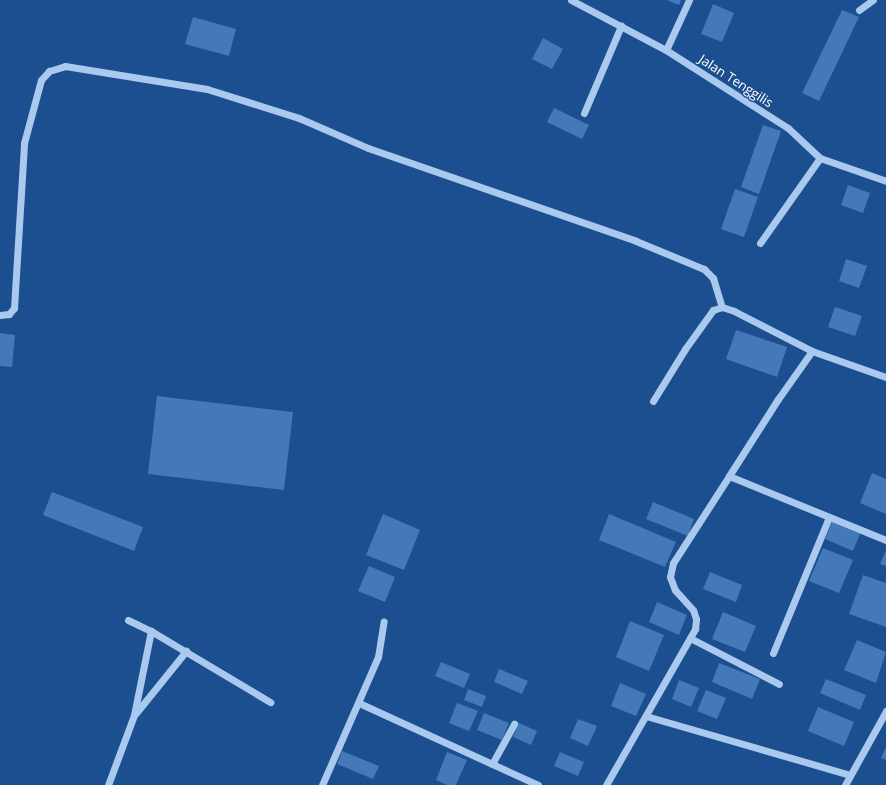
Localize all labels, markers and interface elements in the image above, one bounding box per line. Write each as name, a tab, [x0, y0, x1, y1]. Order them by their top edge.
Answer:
street label: Jalan Tenggilis	[696, 51, 776, 111]

